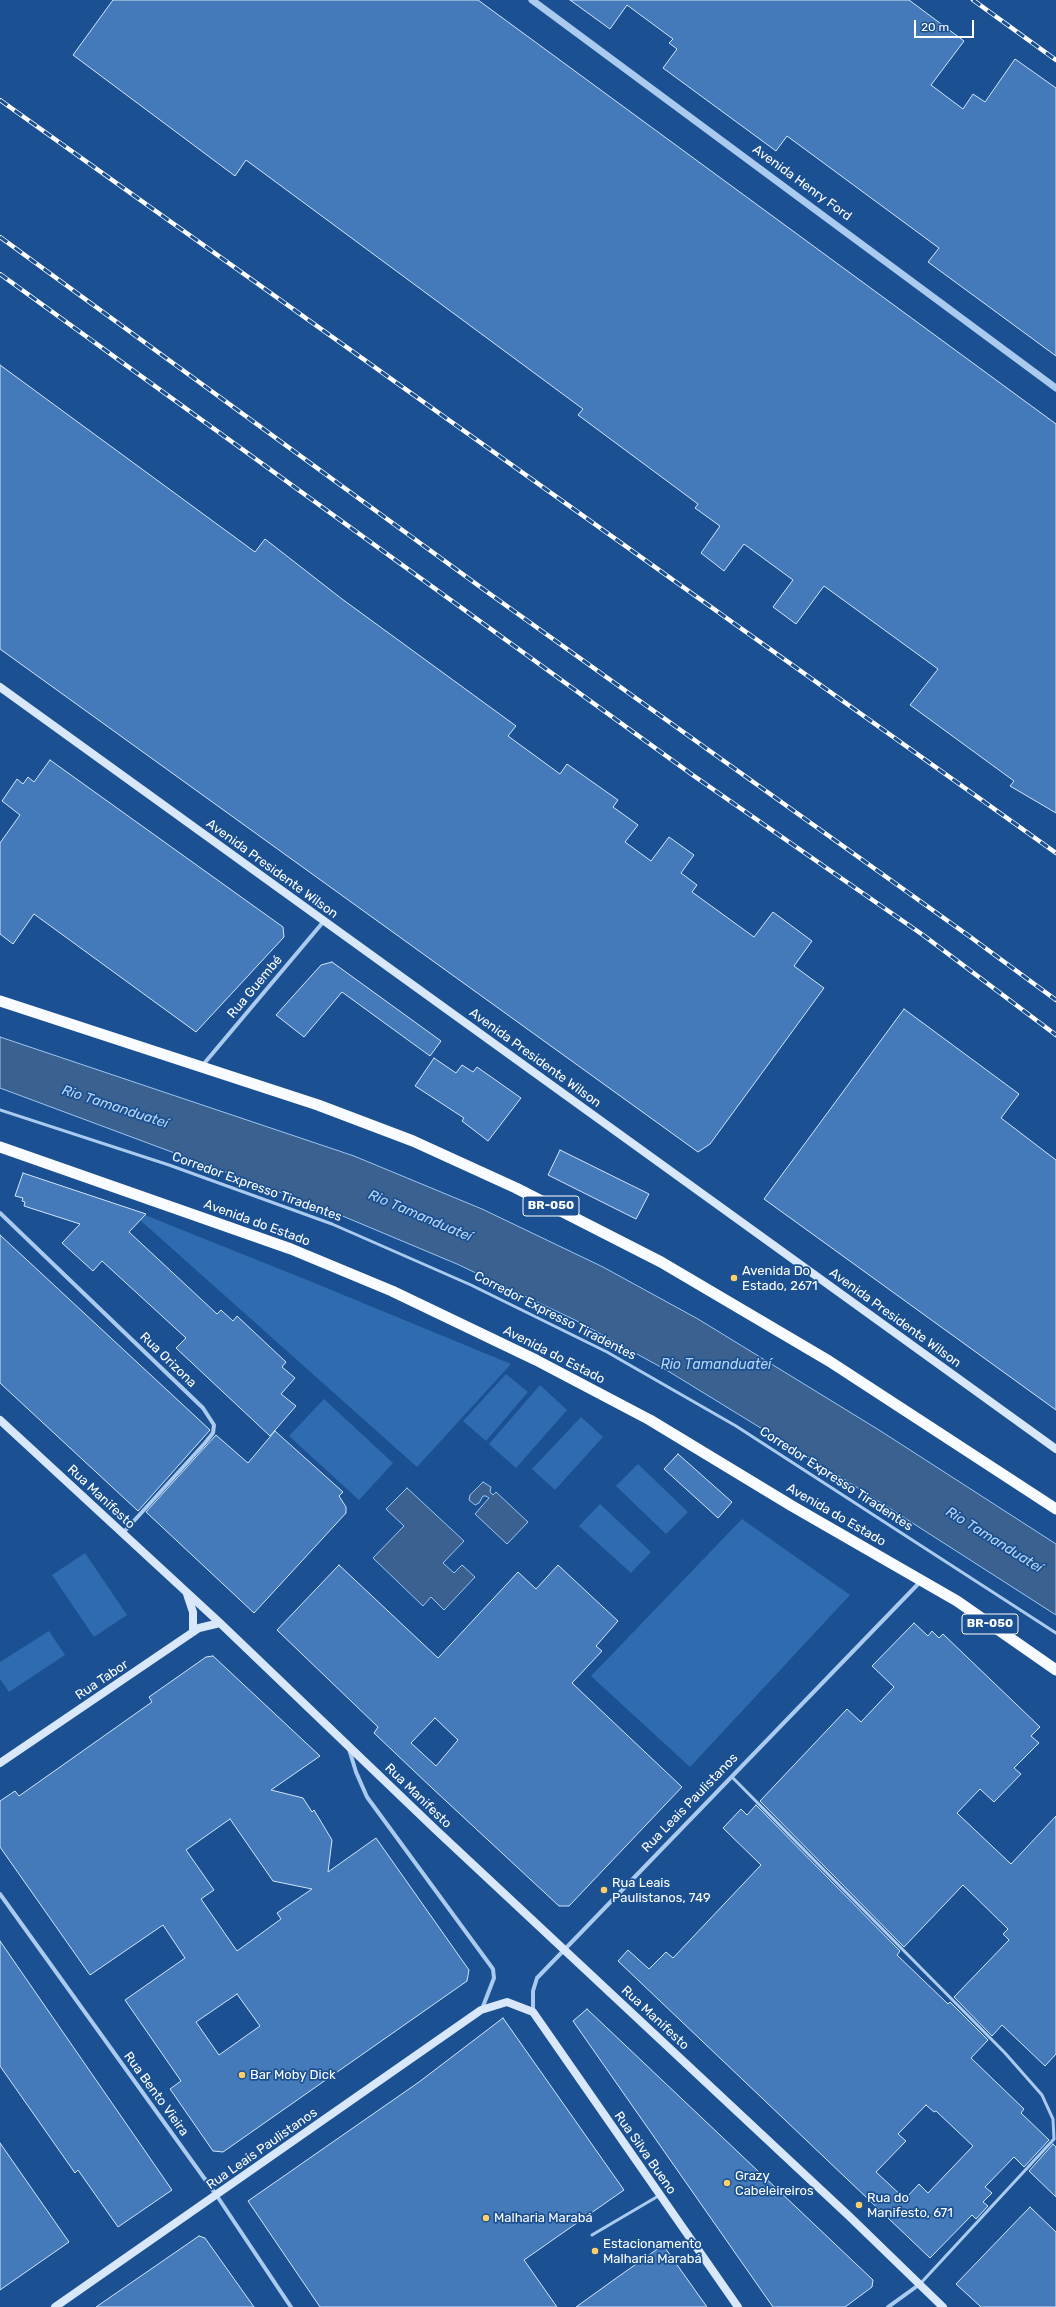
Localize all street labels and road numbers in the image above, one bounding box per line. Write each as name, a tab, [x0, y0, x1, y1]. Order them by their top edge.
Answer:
street label: Avenida Henry Ford	[749, 142, 855, 224]
street label: Avenida Presidente Wilson	[203, 816, 341, 922]
street label: Rua Guembé	[224, 952, 286, 1022]
street label: Avenida Presidente Wilson	[466, 1005, 604, 1111]
street label: Corredor Expresso Tiradentes	[170, 1149, 344, 1225]
road number: BR-050	[523, 1196, 579, 1216]
street label: Avenida do Estado	[202, 1197, 312, 1249]
street label: Avenida Presidente Wilson	[826, 1265, 964, 1371]
street label: Corredor Expresso Tiradentes	[471, 1268, 639, 1364]
street label: Avenida do Estado	[501, 1323, 607, 1387]
street label: Rua Orizona	[136, 1329, 200, 1391]
street label: Corredor Expresso Tiradentes	[756, 1424, 916, 1534]
street label: Rua Manifesto	[64, 1462, 138, 1532]
street label: Avenida do Estado	[784, 1480, 888, 1550]
road number: BR-050	[962, 1614, 1018, 1634]
street label: Rua Tabor	[73, 1657, 131, 1703]
street label: Rua Leais Paulistanos	[639, 1750, 741, 1856]
street label: Rua Manifesto	[381, 1760, 455, 1832]
street label: Rua Manifesto	[618, 1983, 692, 2053]
street label: Rua Bento Vieira	[120, 2049, 192, 2139]
street label: Rua Leais Paulistanos	[204, 2105, 320, 2193]
street label: Rua Silva Bueno	[611, 2109, 679, 2197]

